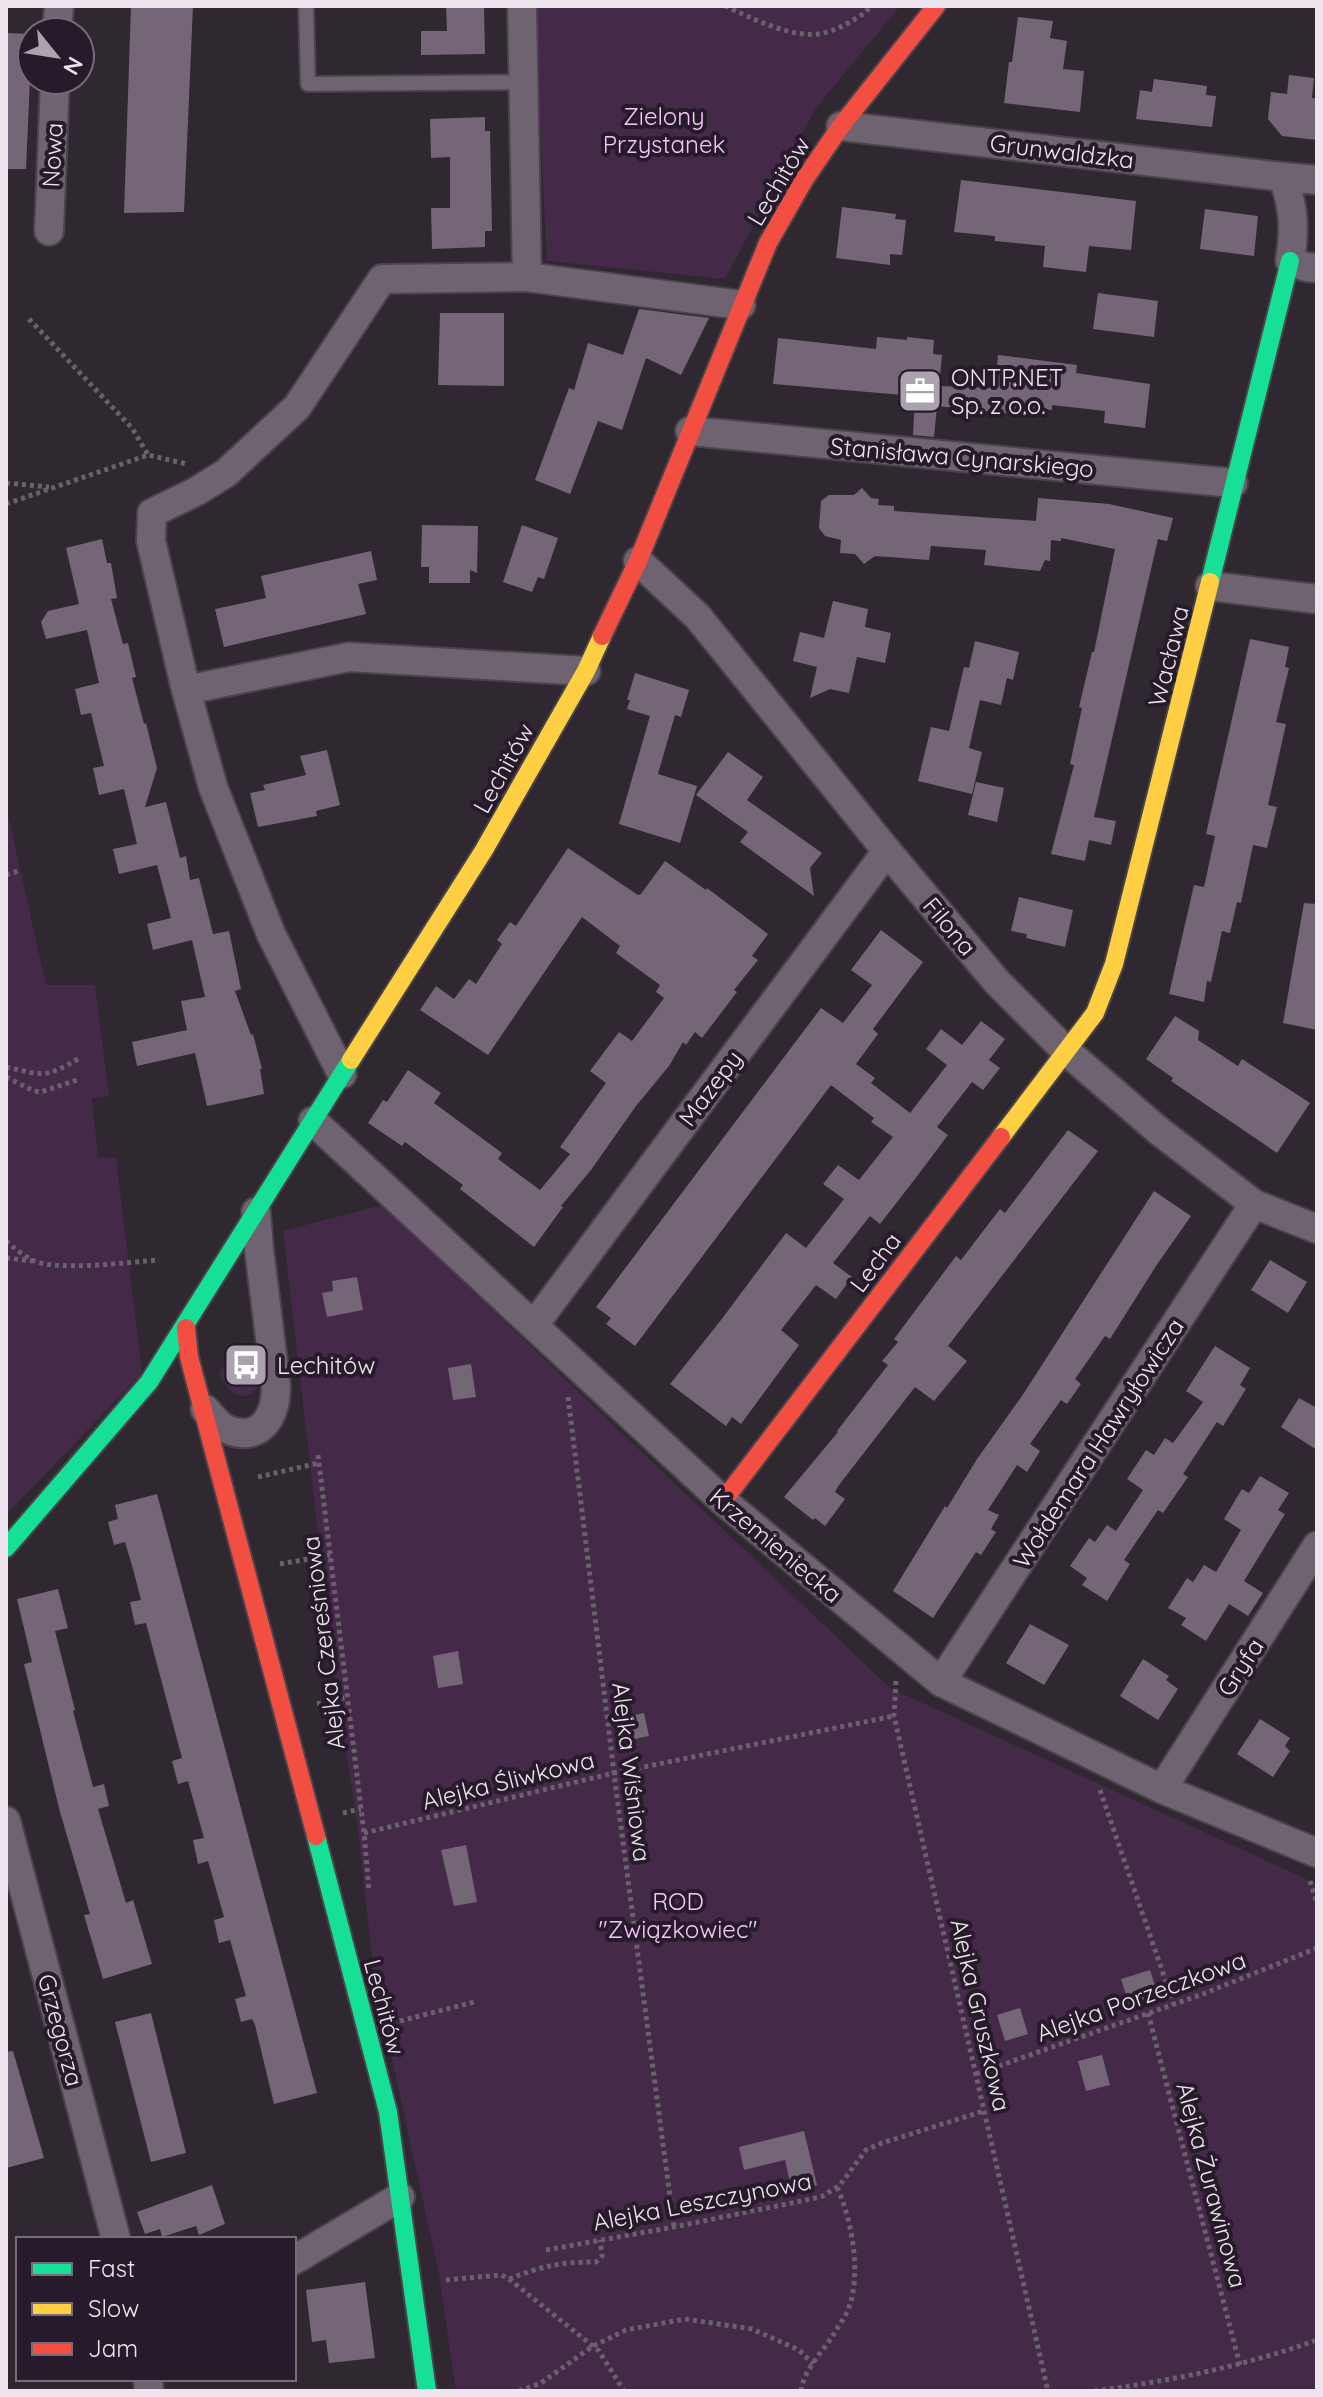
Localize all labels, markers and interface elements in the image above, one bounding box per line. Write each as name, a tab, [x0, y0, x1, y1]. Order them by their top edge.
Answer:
north arrow	[16, 16, 96, 96]
text: N	[57, 52, 89, 80]
park label: Zielony Przystanek	[603, 101, 725, 159]
street label: Nowa	[35, 122, 69, 188]
street label: Grunwaldzka	[988, 127, 1136, 175]
street label: Lechitów	[740, 131, 816, 231]
place label: ONTP.NET Sp. z o.o.	[951, 362, 1063, 420]
office icon: ONTP.NET Sp. z o.o.	[896, 367, 944, 415]
street label: Stanisława Cynarskiego	[829, 431, 1095, 483]
street label: Wacława	[1141, 603, 1195, 709]
street label: Lechitów	[466, 718, 540, 818]
street label: Filona	[917, 891, 983, 961]
street label: Mazepy	[672, 1044, 748, 1132]
street label: Lecha	[843, 1226, 907, 1298]
street label: Wołdemara Hawryłowicza	[1006, 1312, 1190, 1574]
bus stop icon: Lechitów	[222, 1341, 270, 1389]
place label: Lechitów	[277, 1350, 375, 1380]
street label: Krzemieniecka	[704, 1481, 848, 1609]
street label: Alejka Czereśniowa	[295, 1535, 351, 1751]
street label: Gryfa	[1210, 1633, 1270, 1701]
street label: Alejka Wiśniowa	[606, 1681, 658, 1863]
street label: Alejka Śliwkowa	[419, 1744, 597, 1816]
park label: ROD "Związkowiec"	[598, 1886, 758, 1944]
street label: Alejka Gruszkowa	[944, 1916, 1018, 2114]
street label: Alejka Porzeczkowa	[1032, 1944, 1250, 2048]
street label: Lechitów	[358, 1956, 412, 2058]
street label: Grzegorza	[32, 1971, 90, 2089]
street label: Alejka Żurawinowa	[1170, 2079, 1254, 2291]
street label: Alejka Leszczynowa	[590, 2165, 814, 2237]
legend	[16, 2237, 296, 2381]
text: Fast	[88, 2253, 135, 2283]
text: Slow	[88, 2293, 139, 2323]
text: Jam	[88, 2333, 138, 2363]

